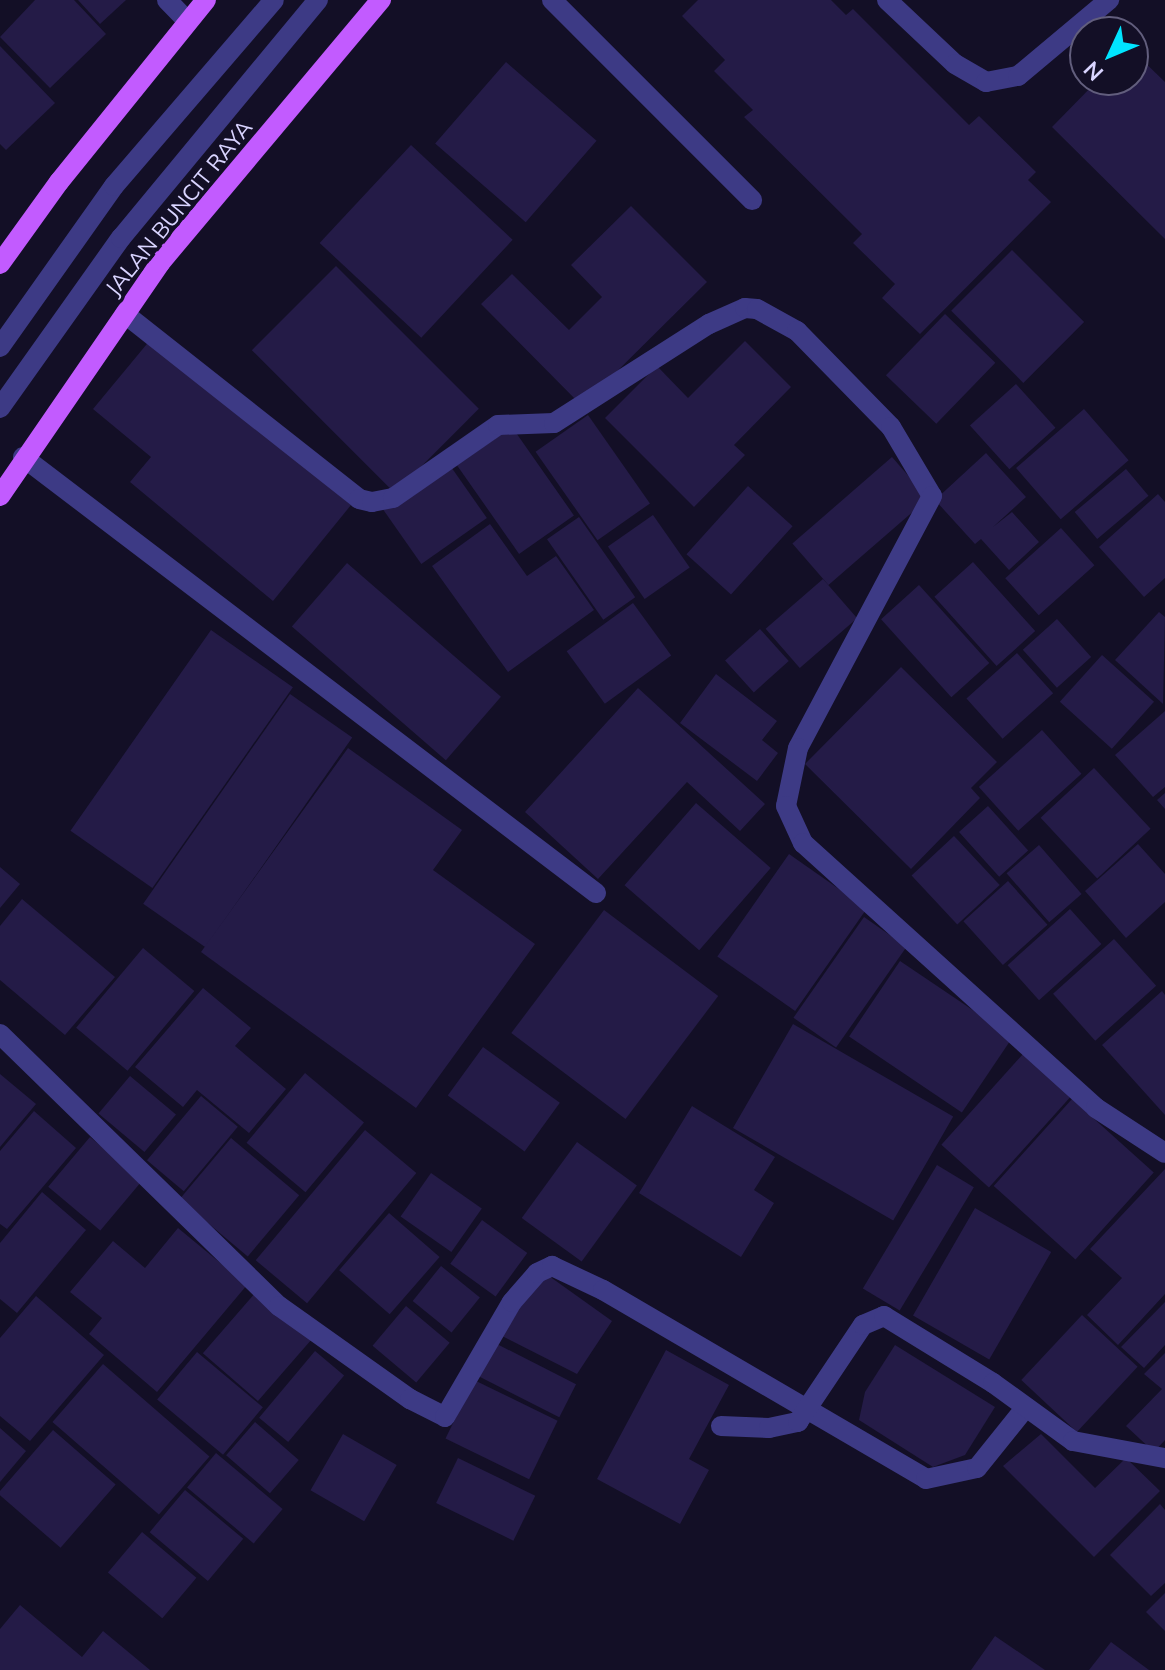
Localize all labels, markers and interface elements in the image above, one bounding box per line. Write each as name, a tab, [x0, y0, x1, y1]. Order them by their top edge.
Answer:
north arrow	[1069, 16, 1149, 96]
text: N	[1077, 56, 1109, 87]
street label: JALAN BUNCIT RAYA	[100, 115, 258, 301]

